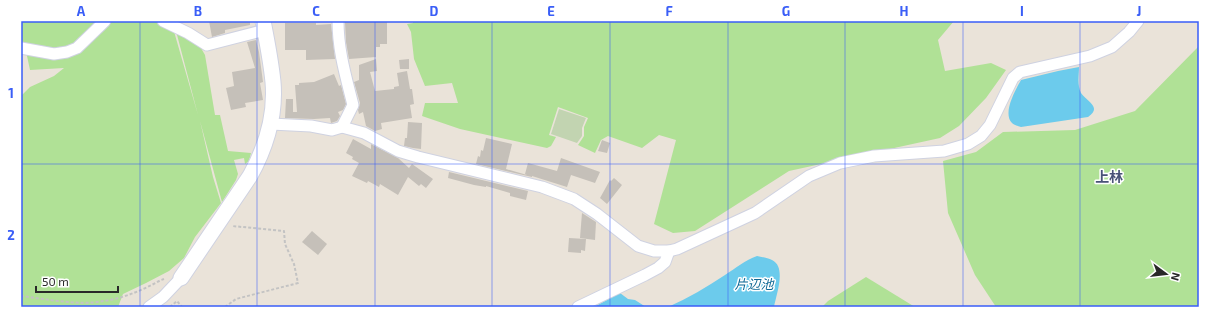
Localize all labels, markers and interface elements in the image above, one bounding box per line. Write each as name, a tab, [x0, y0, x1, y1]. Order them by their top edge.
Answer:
text: A	[77, 3, 86, 19]
text: B	[194, 3, 202, 19]
text: C	[312, 3, 320, 19]
text: D	[430, 3, 439, 19]
text: E	[547, 3, 555, 19]
text: F	[665, 3, 673, 19]
text: G	[782, 3, 790, 19]
text: H	[900, 3, 909, 19]
text: I	[1020, 3, 1024, 19]
text: J	[1137, 3, 1141, 19]
text: 1	[8, 85, 14, 101]
district label: 上林	[1095, 168, 1123, 185]
text: 2	[7, 227, 15, 243]
north arrow	[1146, 254, 1186, 294]
scale bar	[36, 268, 118, 294]
text: N	[1169, 271, 1183, 282]
text: 50 m	[42, 274, 69, 288]
water label: 片辺池	[734, 276, 775, 292]

